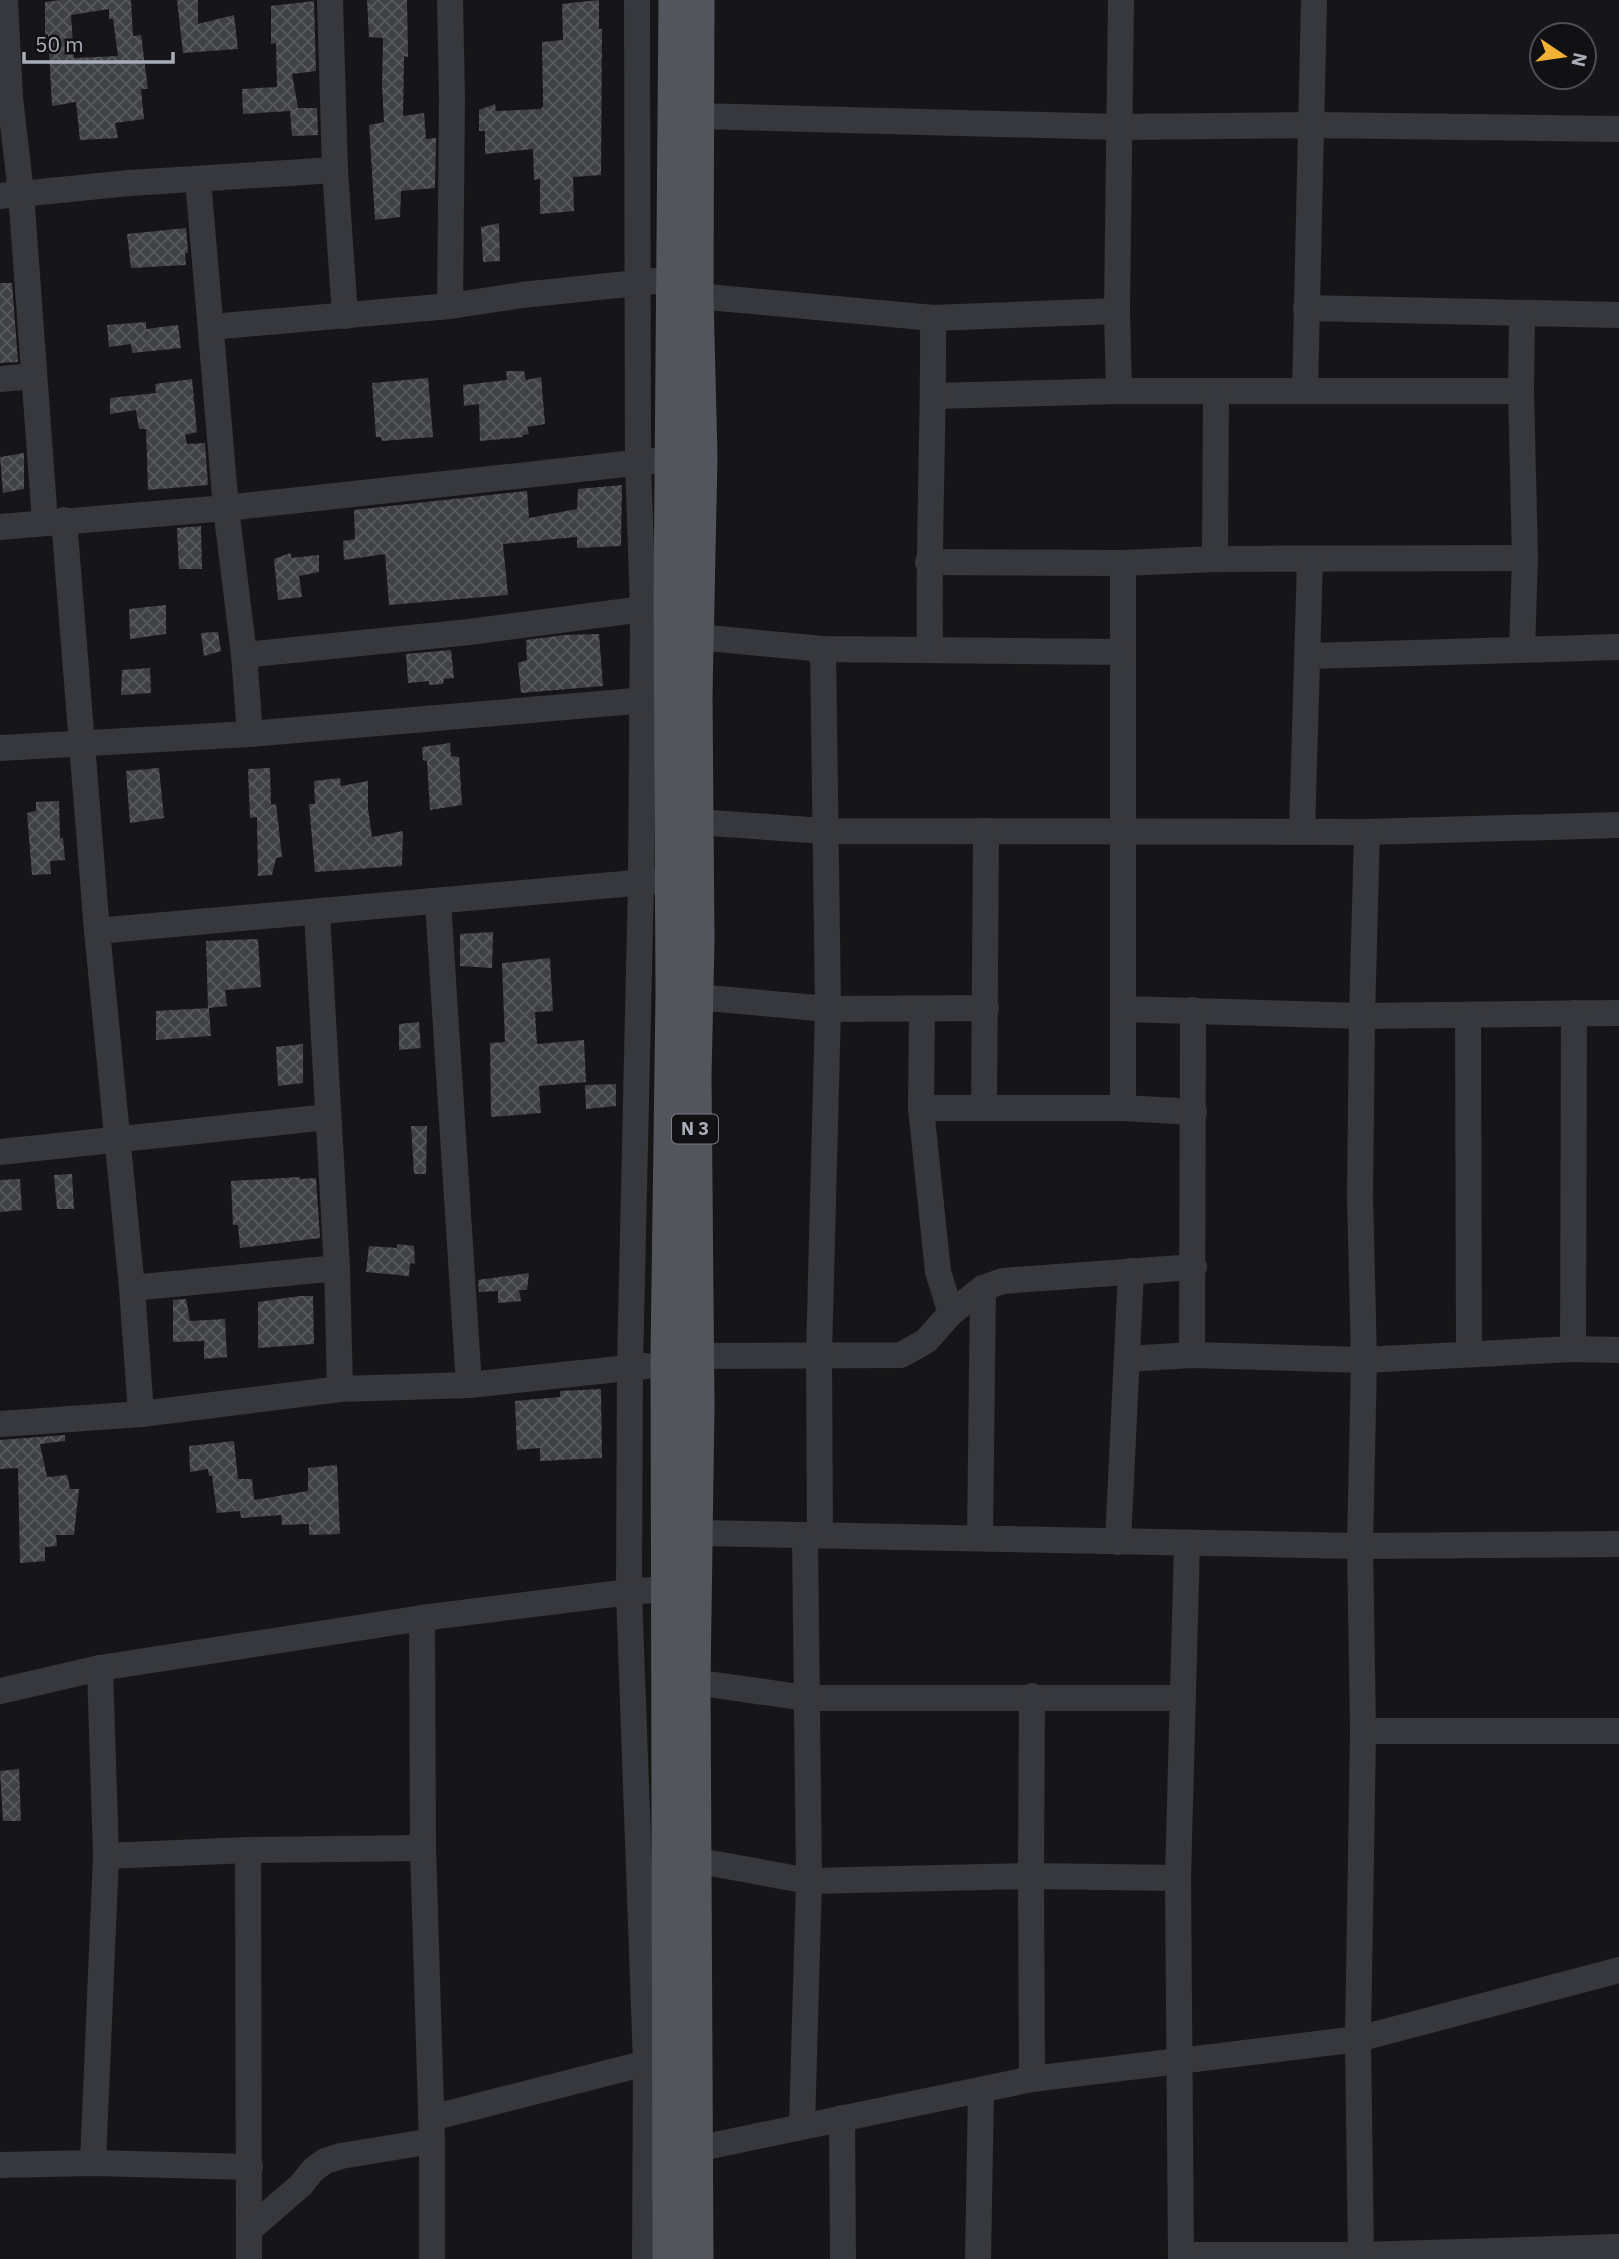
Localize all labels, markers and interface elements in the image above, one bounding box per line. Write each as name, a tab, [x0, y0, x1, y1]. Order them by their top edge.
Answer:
scale bar	[24, 21, 173, 65]
north arrow	[1528, 21, 1598, 91]
text: 50 m	[35, 30, 84, 58]
text: N	[1566, 50, 1593, 69]
road number: N 3	[672, 1114, 718, 1144]

